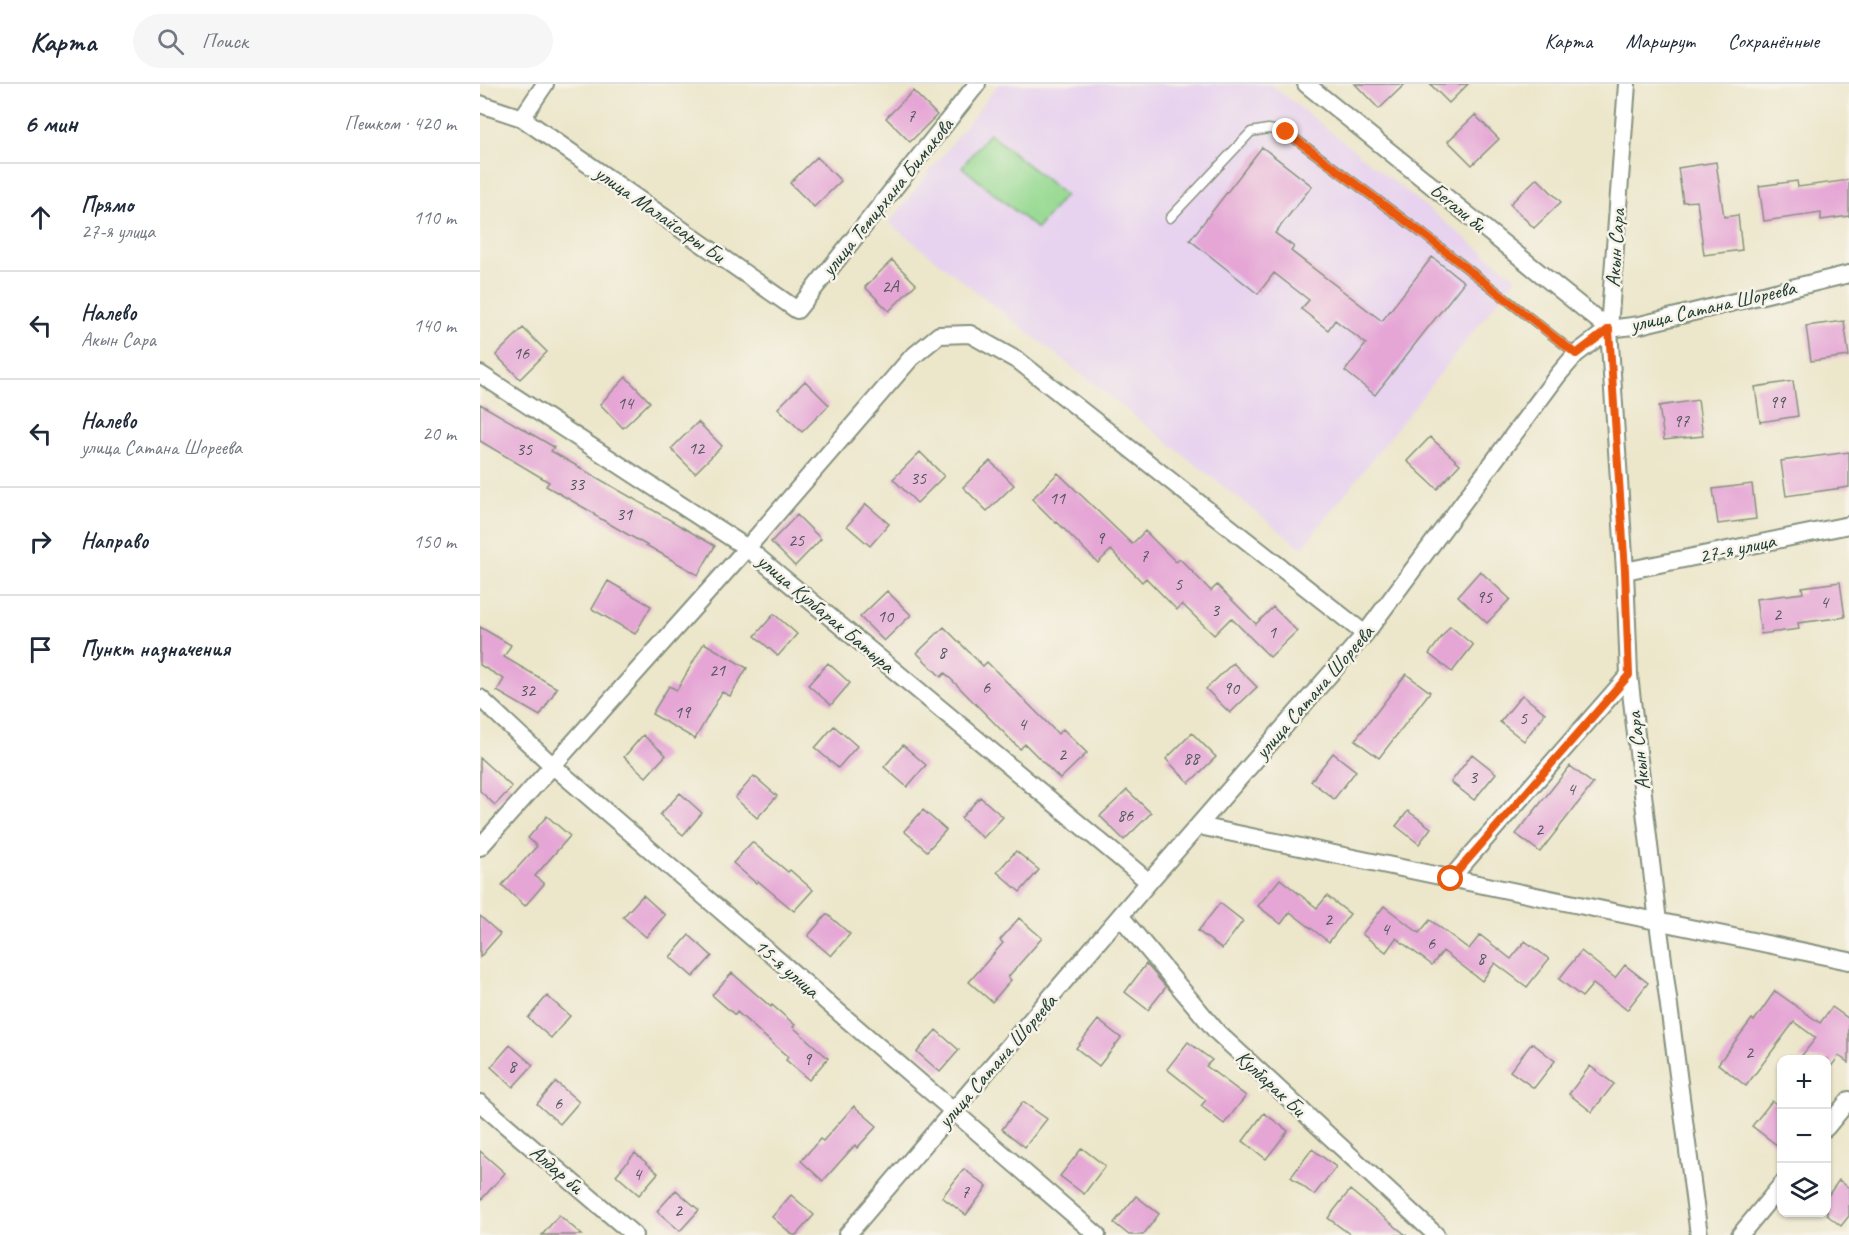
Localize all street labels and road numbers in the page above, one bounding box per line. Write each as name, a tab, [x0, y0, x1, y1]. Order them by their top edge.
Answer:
street label: улица Темирхана Бимакова	[814, 111, 960, 283]
street label: улица Малайcары Би	[588, 158, 731, 269]
street label: Бегали би	[1425, 177, 1492, 238]
street label: Акын Сара	[1599, 206, 1631, 288]
street label: улица Сатана Шореева	[1626, 274, 1800, 338]
street label: 27-я улица	[1696, 527, 1779, 569]
street label: улица Кулбарак Батыра	[750, 547, 902, 679]
street label: улица Сатана Шореева	[1248, 618, 1380, 766]
street label: Акын Сара	[1620, 709, 1656, 792]
street label: 15-я улица	[749, 933, 826, 1004]
street label: улица Сатана Шореева	[931, 987, 1063, 1135]
street label: Кулбарак Би	[1231, 1044, 1312, 1123]
street label: Алдар би	[525, 1139, 590, 1200]

